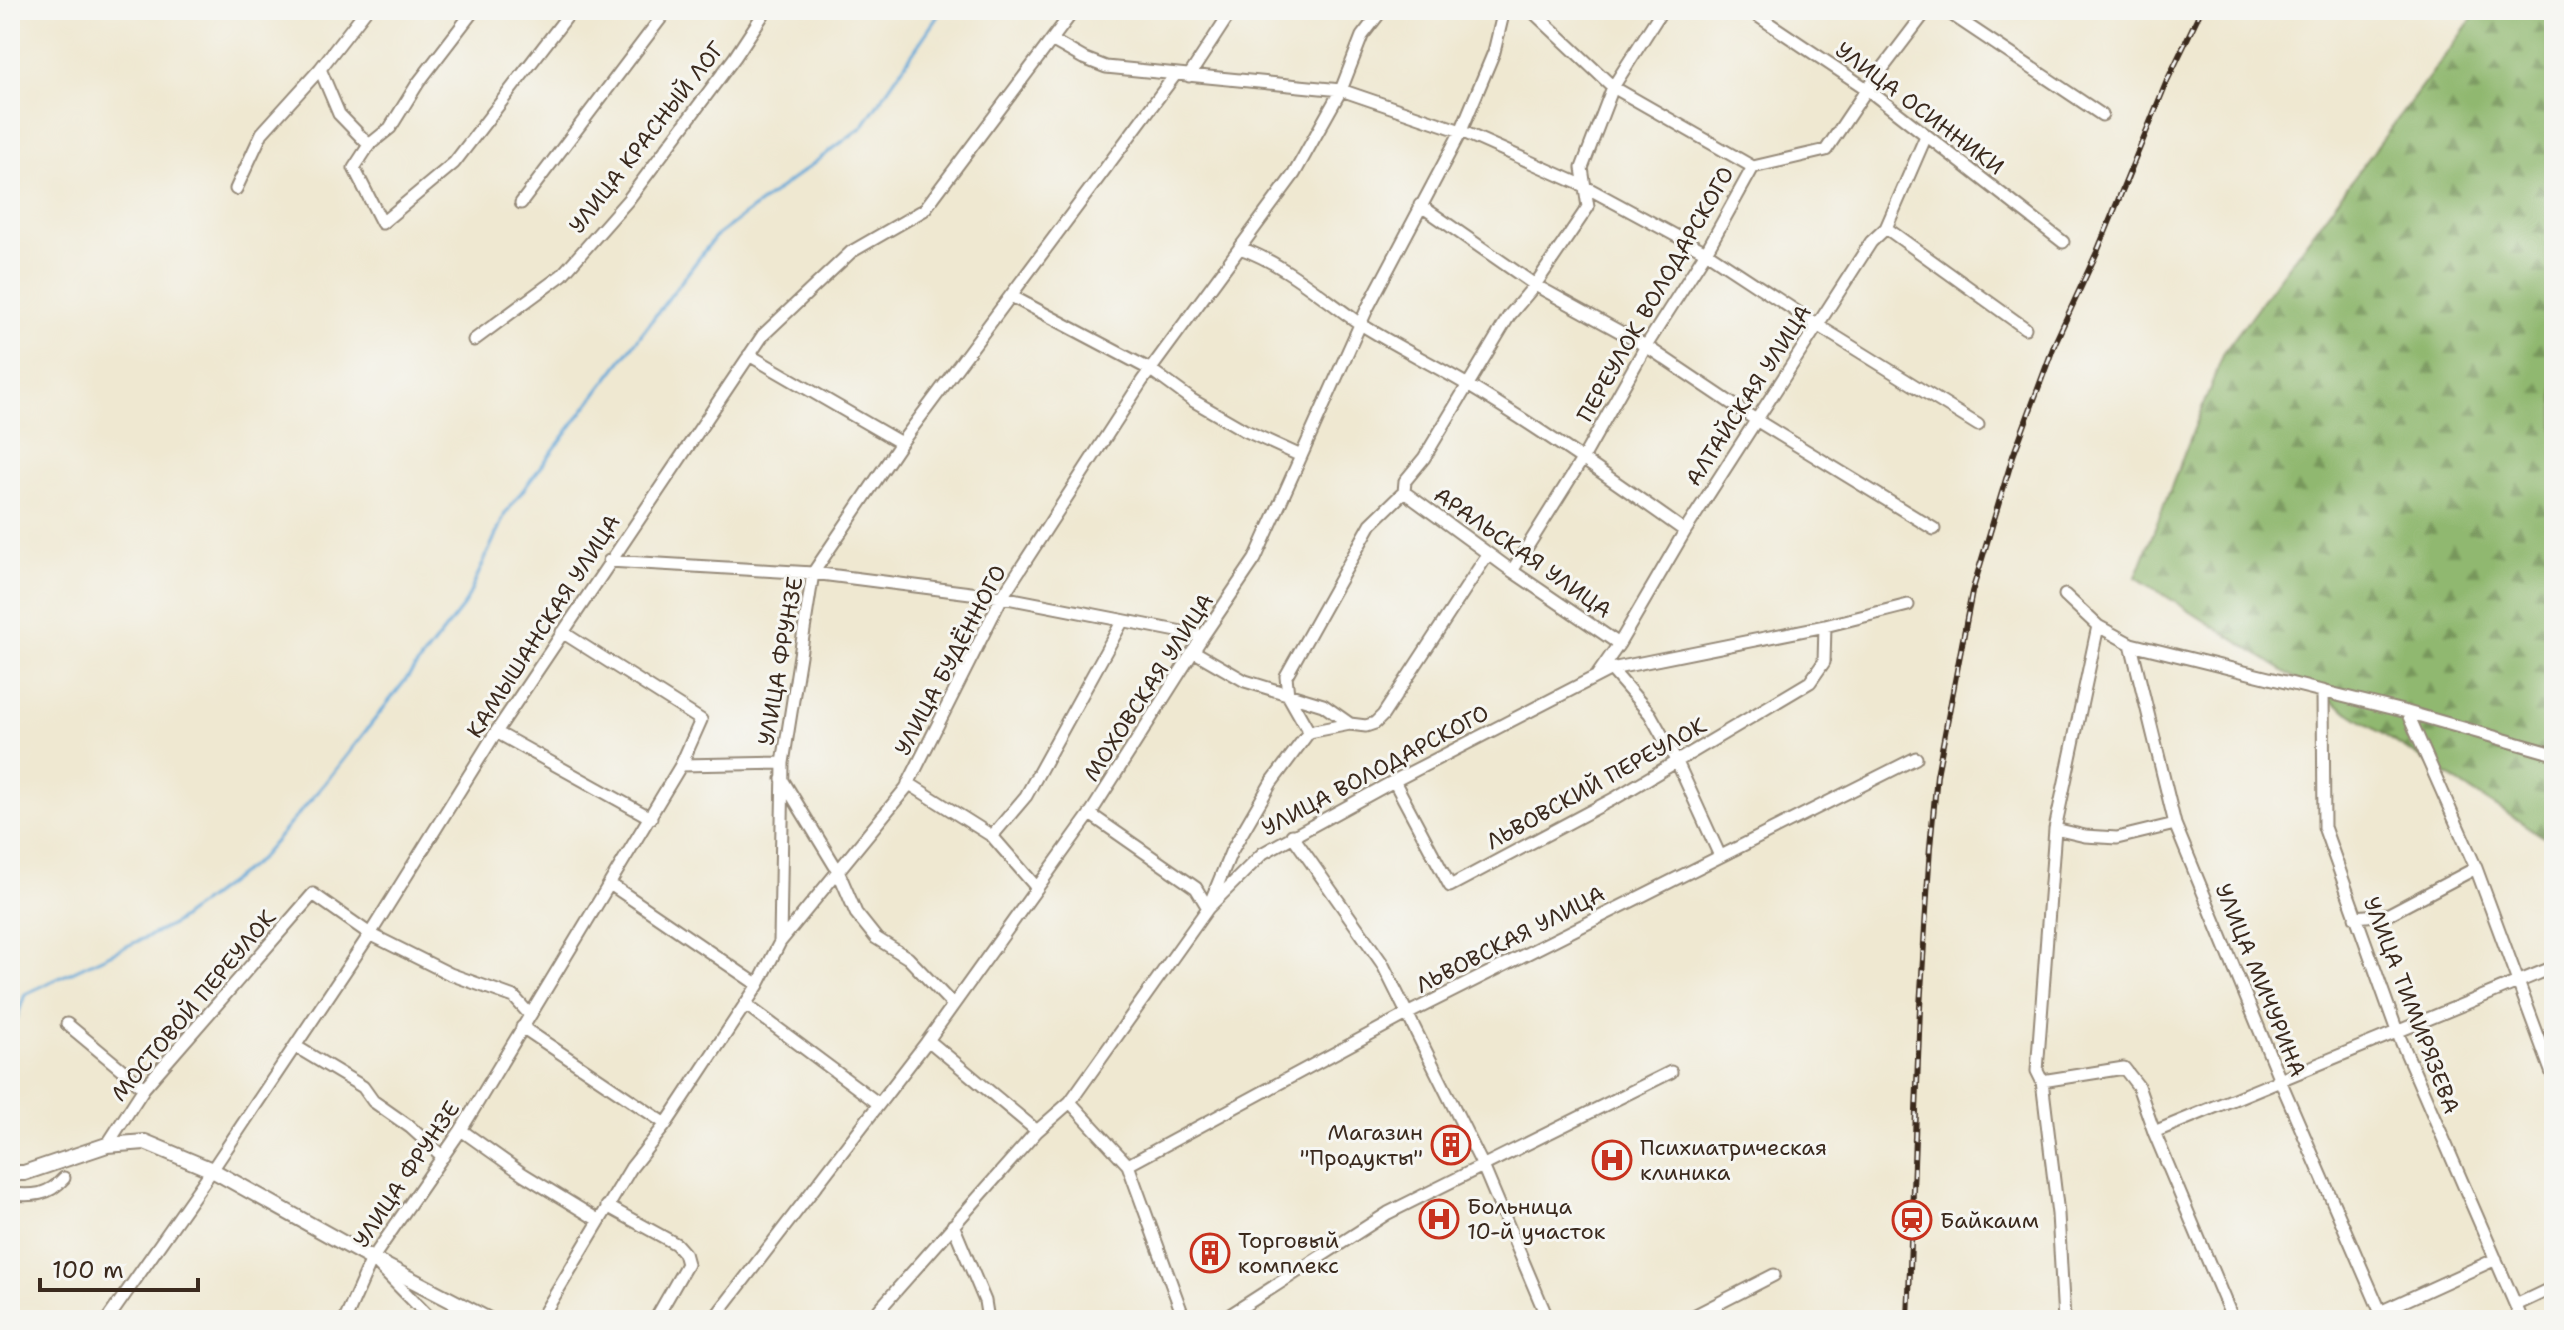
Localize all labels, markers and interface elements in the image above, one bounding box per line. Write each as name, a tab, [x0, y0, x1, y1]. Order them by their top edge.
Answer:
street label: УЛИЦА КРАСНЫЙ ЛОГ	[562, 35, 731, 239]
street label: УЛИЦА ОСИННИКИ	[1830, 35, 2010, 181]
street label: ПЕРЕУЛОК ВОЛОДАРСКОГО	[1570, 161, 1741, 427]
street label: АЛТАЙСКАЯ УЛИЦА	[1679, 299, 1818, 491]
street label: АРАЛЬСКАЯ УЛИЦА	[1428, 480, 1617, 625]
street label: КАМЫШАНСКАЯ УЛИЦА	[460, 509, 627, 744]
street label: УЛИЦА БУДЁННОГО	[888, 560, 1013, 760]
street label: УЛИЦА ФРУНЗЕ	[751, 574, 810, 748]
street label: МОХОВСКАЯ УЛИЦА	[1077, 588, 1220, 787]
street label: УЛИЦА ВОЛОДАРСКОГО	[1257, 698, 1494, 843]
street label: ЛЬВОВСКИЙ ПЕРЕУЛОК	[1481, 711, 1712, 856]
street label: ЛЬВОВСКАЯ УЛИЦА	[1411, 879, 1610, 1000]
street label: УЛИЦА МИЧУРИНА	[2208, 879, 2313, 1081]
street label: УЛИЦА ТИМИРЯЗЕВА	[2357, 893, 2466, 1118]
street label: МОСТОВОЙ ПЕРЕУЛОК	[105, 903, 282, 1107]
street label: УЛИЦА ФРУНЗЕ	[347, 1095, 466, 1253]
place label: Магазин "Продукты"	[1300, 1118, 1423, 1172]
building icon: Магазин "Продукты"	[1430, 1124, 1472, 1166]
place label: Психиатрическая клиника	[1640, 1133, 1827, 1187]
hospital icon: Психиатрическая клиника	[1591, 1139, 1633, 1181]
place label: Больница 10-й участок	[1467, 1192, 1606, 1246]
hospital icon: Больница 10-й участок	[1418, 1198, 1460, 1240]
station icon: Байкаим	[1891, 1199, 1933, 1241]
place label: Байкаим	[1940, 1206, 2039, 1235]
place label: Торговый комплекс	[1238, 1226, 1339, 1280]
building icon: Торговый комплекс	[1189, 1232, 1231, 1274]
scale bar	[40, 1242, 198, 1292]
text: 100 m	[52, 1254, 124, 1286]

